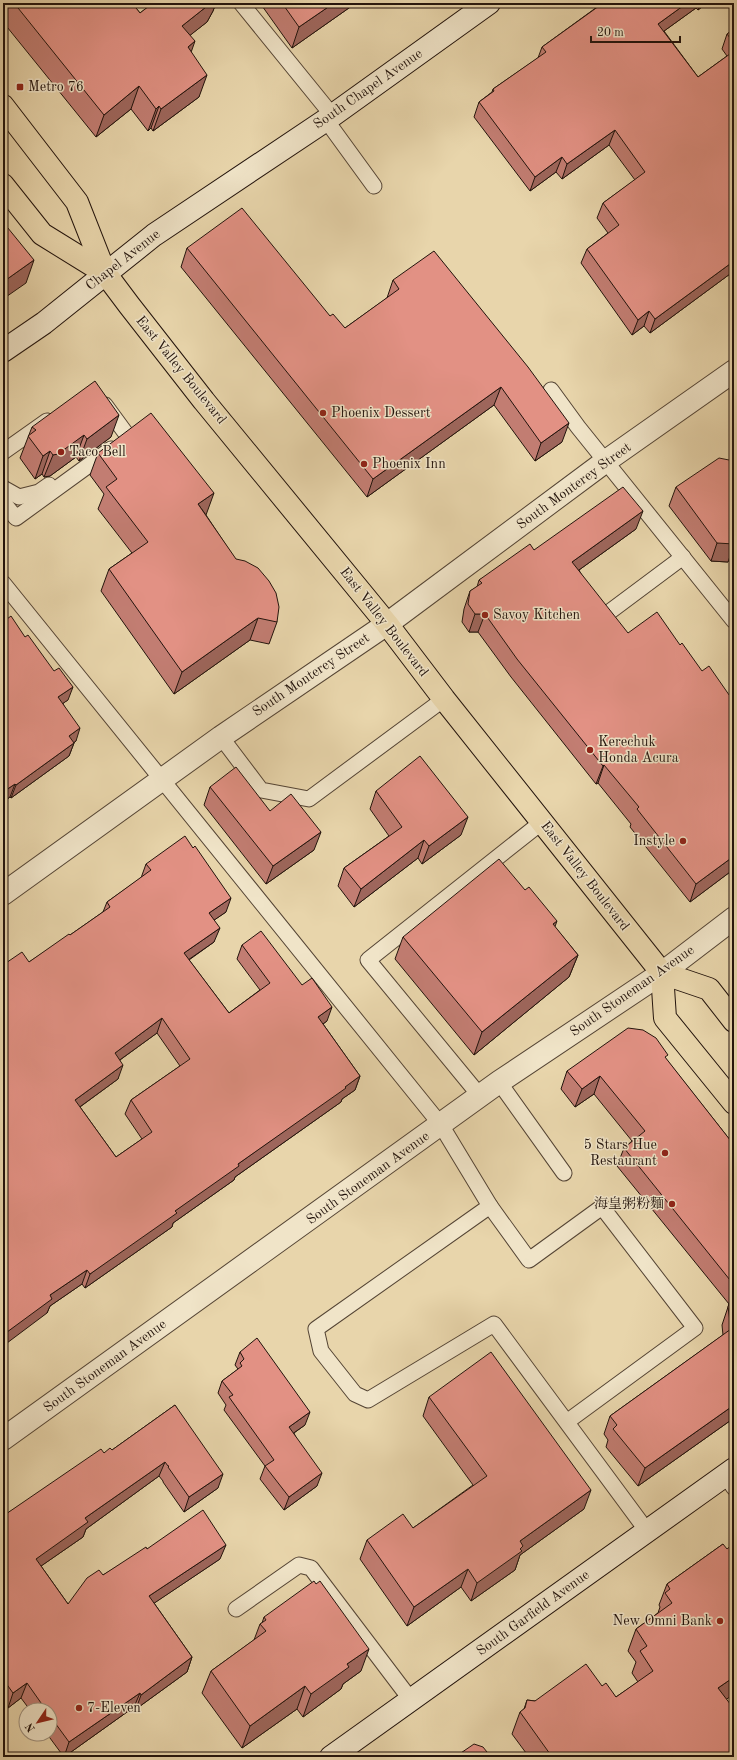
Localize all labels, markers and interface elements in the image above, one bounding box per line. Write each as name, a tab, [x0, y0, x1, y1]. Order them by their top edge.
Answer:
scale bar	[591, 18, 680, 44]
text: 20 m	[597, 27, 624, 39]
street label: South Chapel Avenue	[311, 46, 425, 132]
place label: Metro 76	[28, 80, 84, 94]
marker: Metro 76	[15, 82, 25, 92]
street label: Chapel Avenue	[83, 227, 163, 293]
street label: East Valley Boulevard	[133, 313, 229, 427]
place label: Phoenix Dessert	[331, 406, 431, 420]
marker: Phoenix Dessert	[318, 408, 328, 418]
street label: South Monterey Street	[514, 440, 634, 532]
place label: Taco Bell	[69, 445, 126, 459]
marker: Taco Bell	[56, 447, 66, 457]
place label: Phoenix Inn	[372, 457, 446, 471]
marker: Phoenix Inn	[359, 459, 369, 469]
street label: East Valley Boulevard	[337, 565, 431, 679]
place label: Savoy Kitchen	[493, 608, 581, 622]
marker: Savoy Kitchen	[480, 610, 490, 620]
street label: South Monterey Street	[250, 631, 372, 719]
place label: Kerechuk Honda Acura	[598, 735, 679, 765]
marker: Kerechuk Honda Acura	[585, 745, 595, 755]
street label: East Valley Boulevard	[538, 819, 632, 933]
place label: Instyle	[633, 834, 675, 848]
marker: Instyle	[678, 836, 688, 846]
street label: South Stoneman Avenue	[567, 943, 697, 1039]
street label: South Stoneman Avenue	[304, 1129, 432, 1227]
place label: 5 Stars Hue Restaurant	[584, 1138, 657, 1168]
marker: 5 Stars Hue Restaurant	[660, 1148, 670, 1158]
place label: 海皇粥粉麵	[594, 1196, 664, 1211]
marker: 海皇粥粉麵	[667, 1199, 677, 1209]
street label: South Stoneman Avenue	[41, 1317, 169, 1415]
street label: South Garfield Avenue	[474, 1567, 592, 1659]
place label: New Omni Bank	[612, 1614, 712, 1628]
marker: New Omni Bank	[715, 1616, 725, 1626]
place label: 7-Eleven	[87, 1701, 141, 1715]
north arrow	[18, 1702, 58, 1742]
marker: 7-Eleven	[74, 1703, 84, 1713]
text: N	[24, 1720, 38, 1733]

